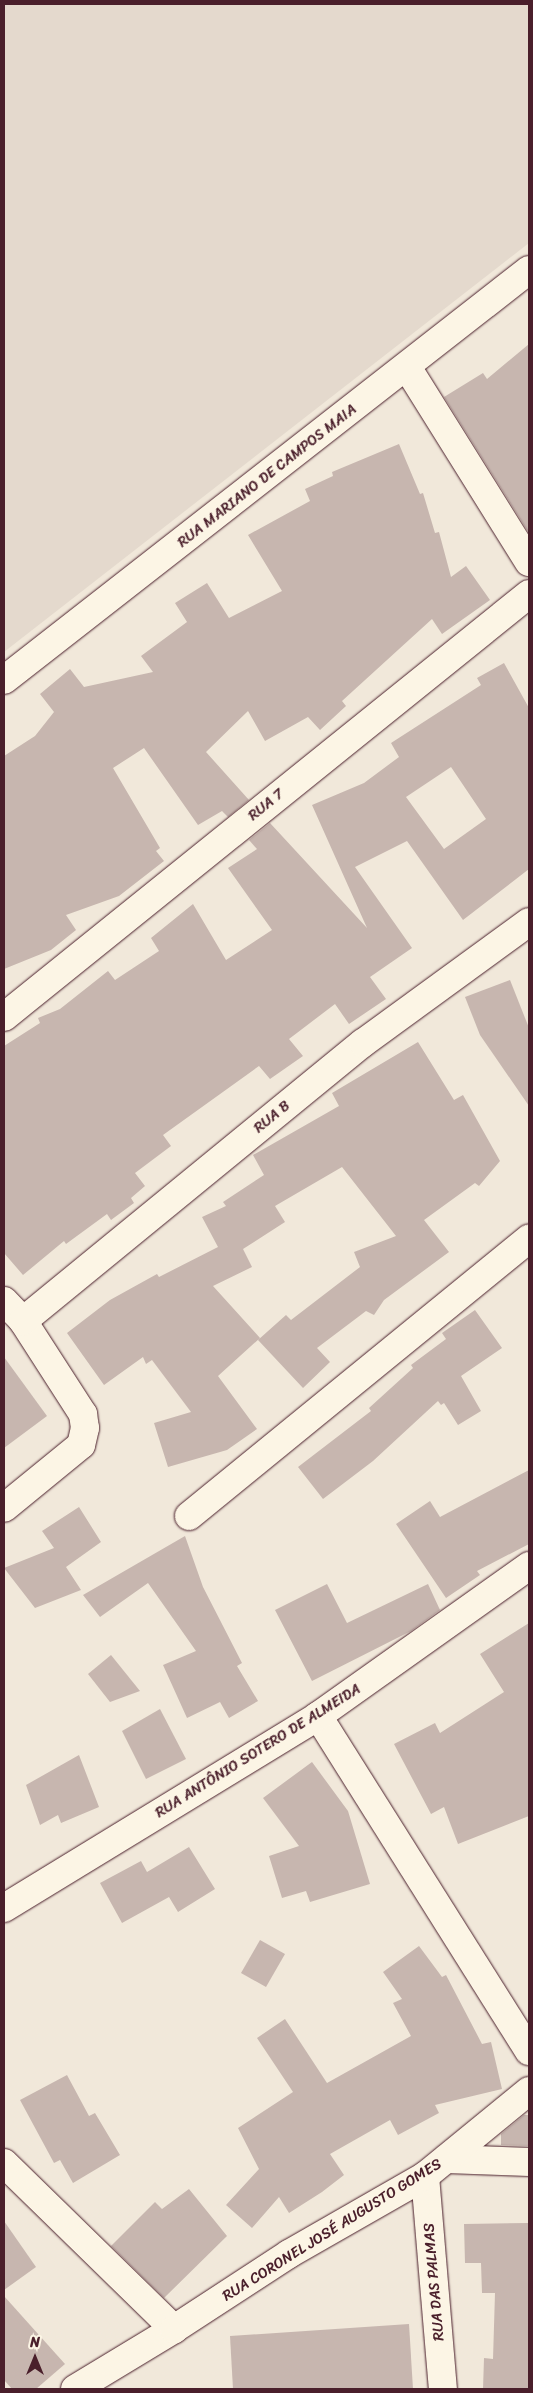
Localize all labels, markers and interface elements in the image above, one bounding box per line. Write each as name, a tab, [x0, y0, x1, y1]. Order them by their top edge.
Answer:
street label: RUA MARIANO DE CAMPOS MAIA	[174, 400, 360, 552]
street label: RUA 7	[245, 785, 287, 825]
street label: RUA B	[250, 1097, 294, 1137]
street label: RUA ANTÔNIO SOTERO DE ALMEIDA	[152, 1680, 364, 1822]
street label: RUA CORONEL JOSÉ AUGUSTO GOMES	[219, 2155, 445, 2305]
street label: RUA DAS PALMAS	[420, 2222, 448, 2342]
text: N	[30, 2330, 40, 2355]
north arrow	[10, 2333, 60, 2383]

